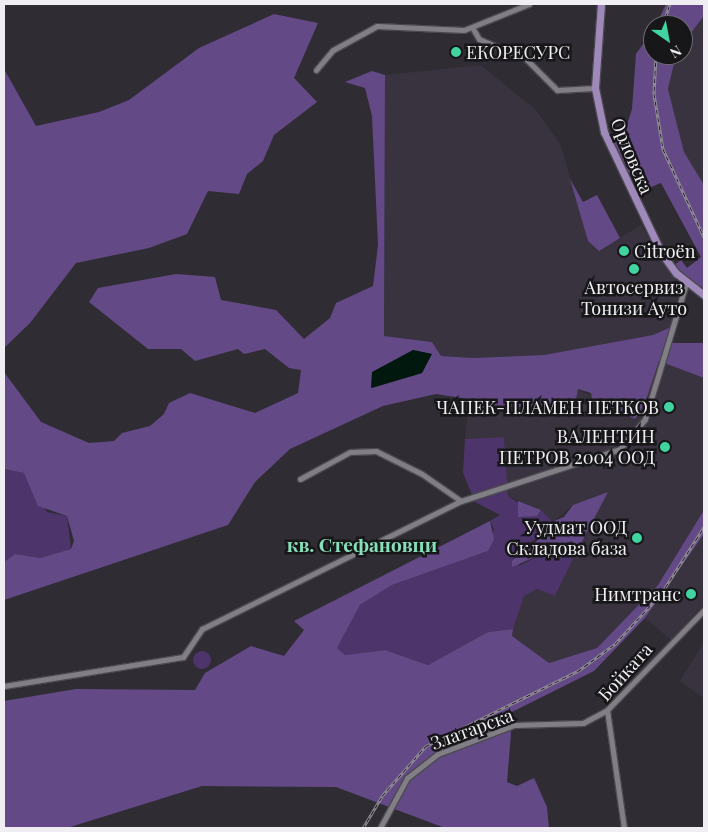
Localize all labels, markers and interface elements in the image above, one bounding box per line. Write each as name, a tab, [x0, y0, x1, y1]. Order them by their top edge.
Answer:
north arrow	[643, 15, 693, 65]
place label: ЕКОРЕСУРС	[466, 41, 570, 63]
text: N	[666, 41, 685, 63]
marker: ЕКОРЕСУРС	[450, 46, 462, 58]
street label: Орловска	[606, 115, 658, 197]
place label: Citroën	[634, 240, 695, 262]
marker: Citroën	[618, 245, 630, 257]
marker: Автосервиз Тонизи Ауто	[628, 263, 640, 275]
place label: Автосервиз Тонизи Ауто	[581, 277, 687, 320]
place label: ЧАПЕК-ПЛАМЕН ПЕТКОВ	[436, 396, 659, 418]
marker: ЧАПЕК-ПЛАМЕН ПЕТКОВ	[663, 401, 675, 413]
place label: ВАЛЕНТИН ПЕТРОВ 2004 ООД	[499, 426, 655, 468]
marker: ВАЛЕНТИН ПЕТРОВ 2004 ООД	[659, 441, 671, 453]
place label: Уудмат ООД Складова база	[506, 517, 627, 560]
marker: Уудмат ООД Складова база	[631, 532, 643, 544]
district label: кв. Стефановци	[287, 534, 437, 556]
place label: Нимтранс	[594, 583, 681, 605]
marker: Нимтранс	[685, 588, 697, 600]
street label: Бойката	[594, 639, 656, 705]
street label: Златарска	[428, 704, 516, 754]

